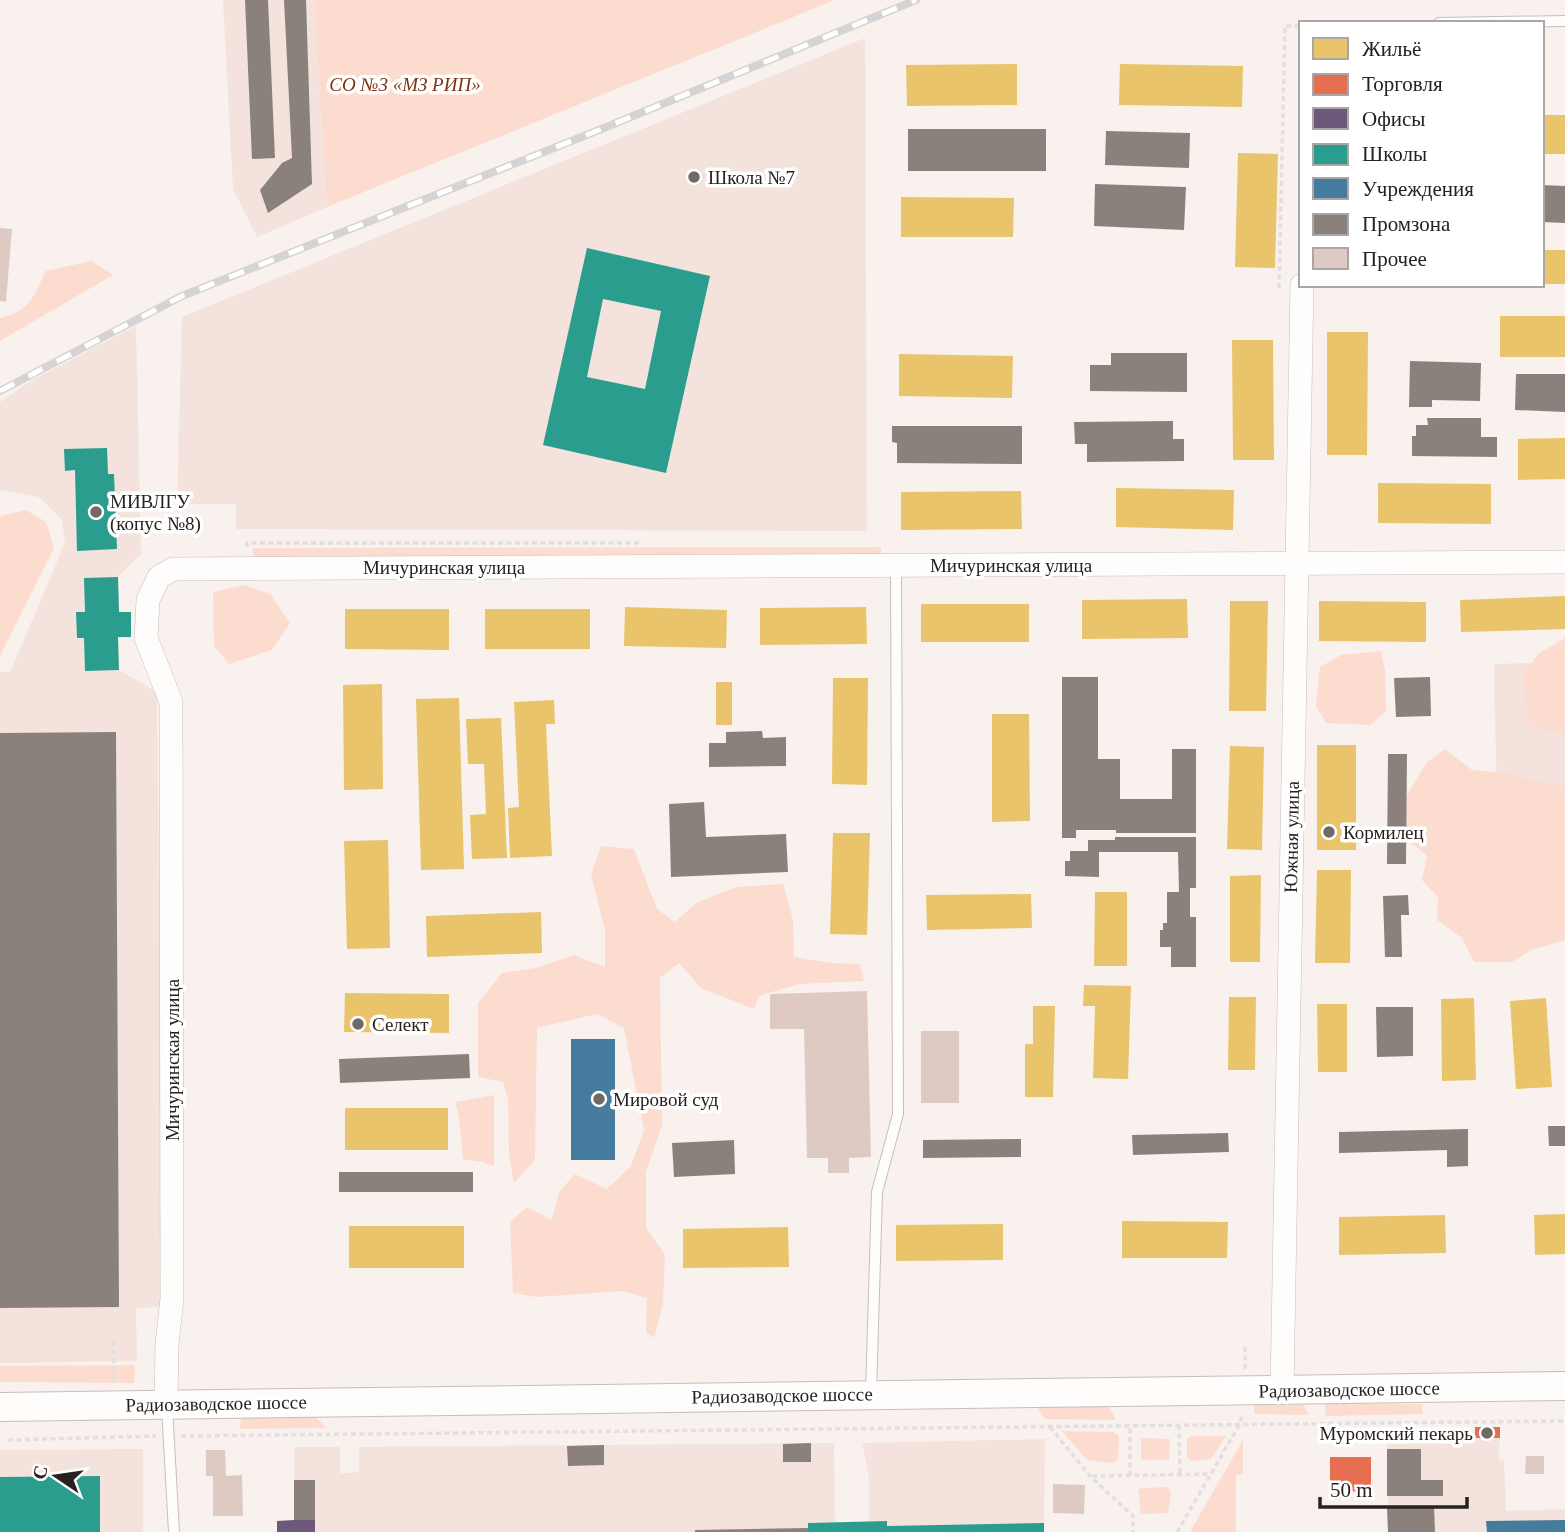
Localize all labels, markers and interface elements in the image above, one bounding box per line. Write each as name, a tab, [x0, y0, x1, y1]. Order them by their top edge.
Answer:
legend	[1299, 21, 1544, 287]
text: Жильё	[1362, 37, 1421, 61]
text: Торговля	[1362, 72, 1443, 96]
park label: СО №3 «МЗ РИП»	[329, 74, 481, 95]
text: Офисы	[1362, 107, 1425, 131]
text: Школы	[1362, 142, 1427, 166]
place label: Школа №7	[708, 167, 795, 188]
marker: Школа №7	[686, 169, 702, 185]
text: Учреждения	[1362, 177, 1474, 201]
text: Промзона	[1362, 212, 1451, 236]
text: Прочее	[1362, 247, 1427, 271]
place label: МИВЛГУ (копус №8)	[110, 491, 201, 535]
marker: МИВЛГУ (копус №8)	[88, 504, 104, 520]
street label: Мичуринская улица	[930, 555, 1093, 576]
street label: Мичуринская улица	[363, 557, 526, 578]
street label: Южная улица	[1280, 780, 1303, 893]
place label: Кормилец	[1343, 822, 1424, 843]
marker: Кормилец	[1321, 824, 1337, 840]
street label: Мичуринская улица	[162, 978, 183, 1141]
place label: Селект	[372, 1014, 429, 1035]
marker: Селект	[350, 1016, 366, 1032]
place label: Мировой суд	[613, 1089, 719, 1110]
marker: Мировой суд	[591, 1091, 607, 1107]
street label: Радиозаводское шоссе	[1258, 1377, 1440, 1402]
street label: Радиозаводское шоссе	[691, 1383, 873, 1408]
street label: Радиозаводское шоссе	[125, 1391, 307, 1416]
place label: Муромский пекарь	[1320, 1423, 1473, 1444]
marker: Муромский пекарь	[1479, 1425, 1495, 1441]
north arrow	[21, 1441, 91, 1511]
text: С	[28, 1463, 52, 1481]
scale bar	[1320, 1466, 1467, 1510]
text: 50 m	[1330, 1478, 1373, 1502]

